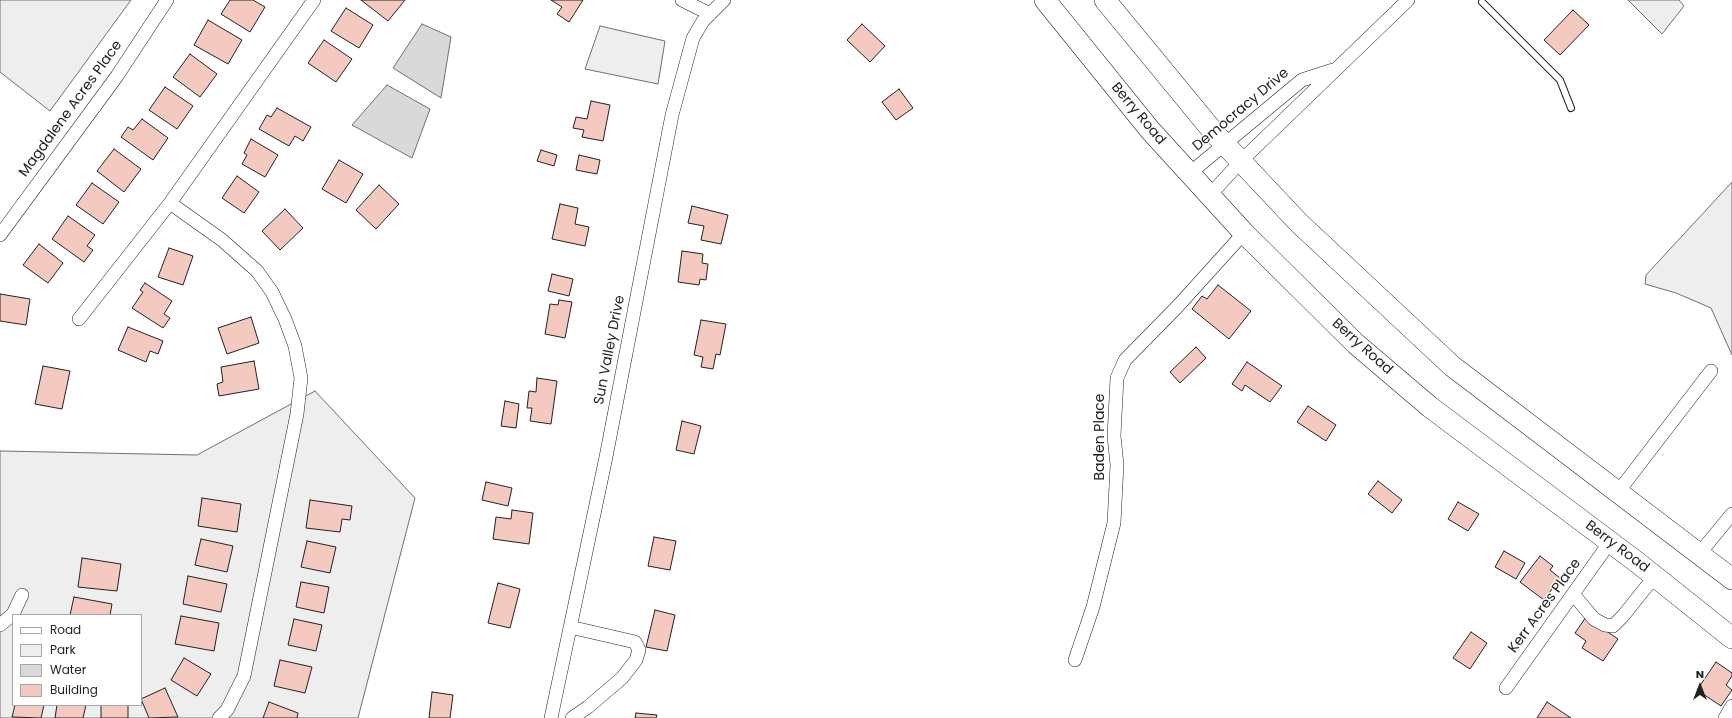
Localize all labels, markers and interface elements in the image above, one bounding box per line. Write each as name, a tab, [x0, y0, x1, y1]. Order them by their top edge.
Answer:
street label: Magdalene Acres Place	[16, 38, 126, 180]
street label: Democracy Drive	[1190, 65, 1292, 155]
street label: Berry Road	[1107, 80, 1169, 148]
street label: Sun Valley Drive	[591, 294, 629, 406]
street label: Berry Road	[1328, 315, 1396, 379]
street label: Baden Place	[1092, 393, 1108, 481]
street label: Berry Road	[1582, 518, 1652, 576]
street label: Kerr Acres Place	[1505, 556, 1585, 656]
legend	[12, 614, 142, 706]
text: Road	[50, 621, 81, 638]
text: Park	[50, 641, 76, 658]
text: Water	[50, 661, 86, 678]
north arrow	[1680, 666, 1720, 706]
text: N	[1696, 666, 1704, 682]
text: Building	[50, 681, 98, 698]

